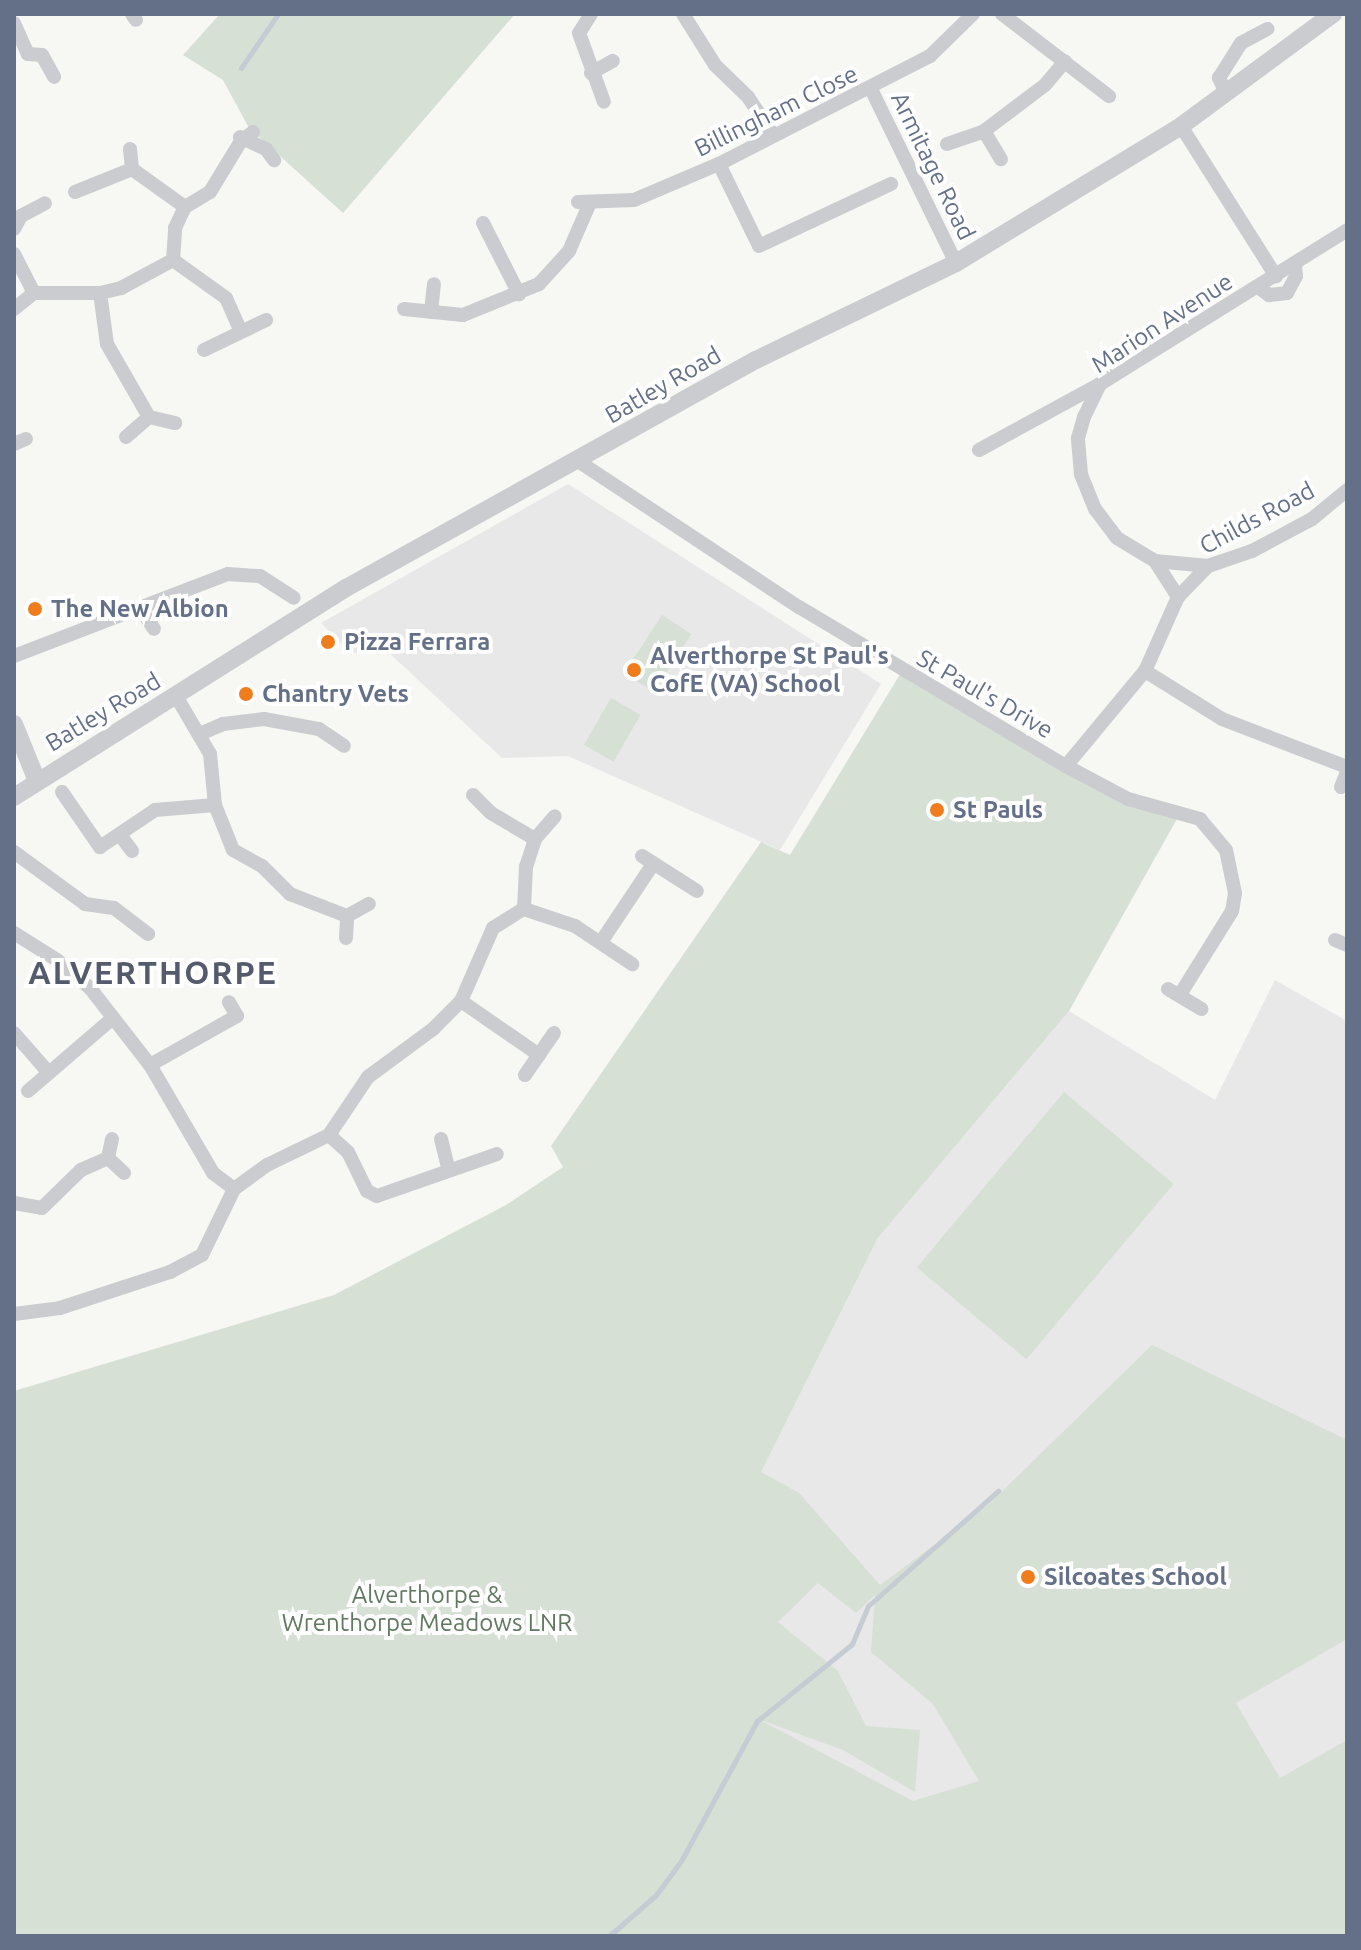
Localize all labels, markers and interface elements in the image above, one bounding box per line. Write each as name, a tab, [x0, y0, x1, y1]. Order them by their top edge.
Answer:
street label: Billingham Close	[690, 59, 862, 163]
street label: Armitage Road	[885, 87, 981, 245]
street label: Marion Avenue	[1086, 267, 1238, 379]
street label: Batley Road	[600, 340, 726, 430]
street label: Childs Road	[1195, 476, 1319, 560]
place label: The New Albion	[51, 595, 229, 623]
marker: The New Albion	[26, 600, 44, 618]
place label: Pizza Ferrara	[344, 628, 490, 656]
marker: Pizza Ferrara	[319, 633, 337, 651]
place label: Alverthorpe St Paul's CofE (VA) School	[650, 642, 889, 698]
street label: St Paul's Drive	[912, 643, 1058, 745]
marker: Alverthorpe St Paul's CofE (VA) School	[625, 661, 643, 679]
street label: Batley Road	[40, 666, 166, 758]
place label: Chantry Vets	[262, 680, 409, 708]
marker: Chantry Vets	[237, 685, 255, 703]
place label: St Pauls	[953, 796, 1043, 824]
marker: St Pauls	[928, 801, 946, 819]
district label: ALVERTHORPE	[28, 953, 278, 991]
place label: Silcoates School	[1044, 1563, 1227, 1591]
marker: Silcoates School	[1019, 1568, 1037, 1586]
park label: Alverthorpe & Wrenthorpe Meadows LNR	[282, 1581, 572, 1637]

